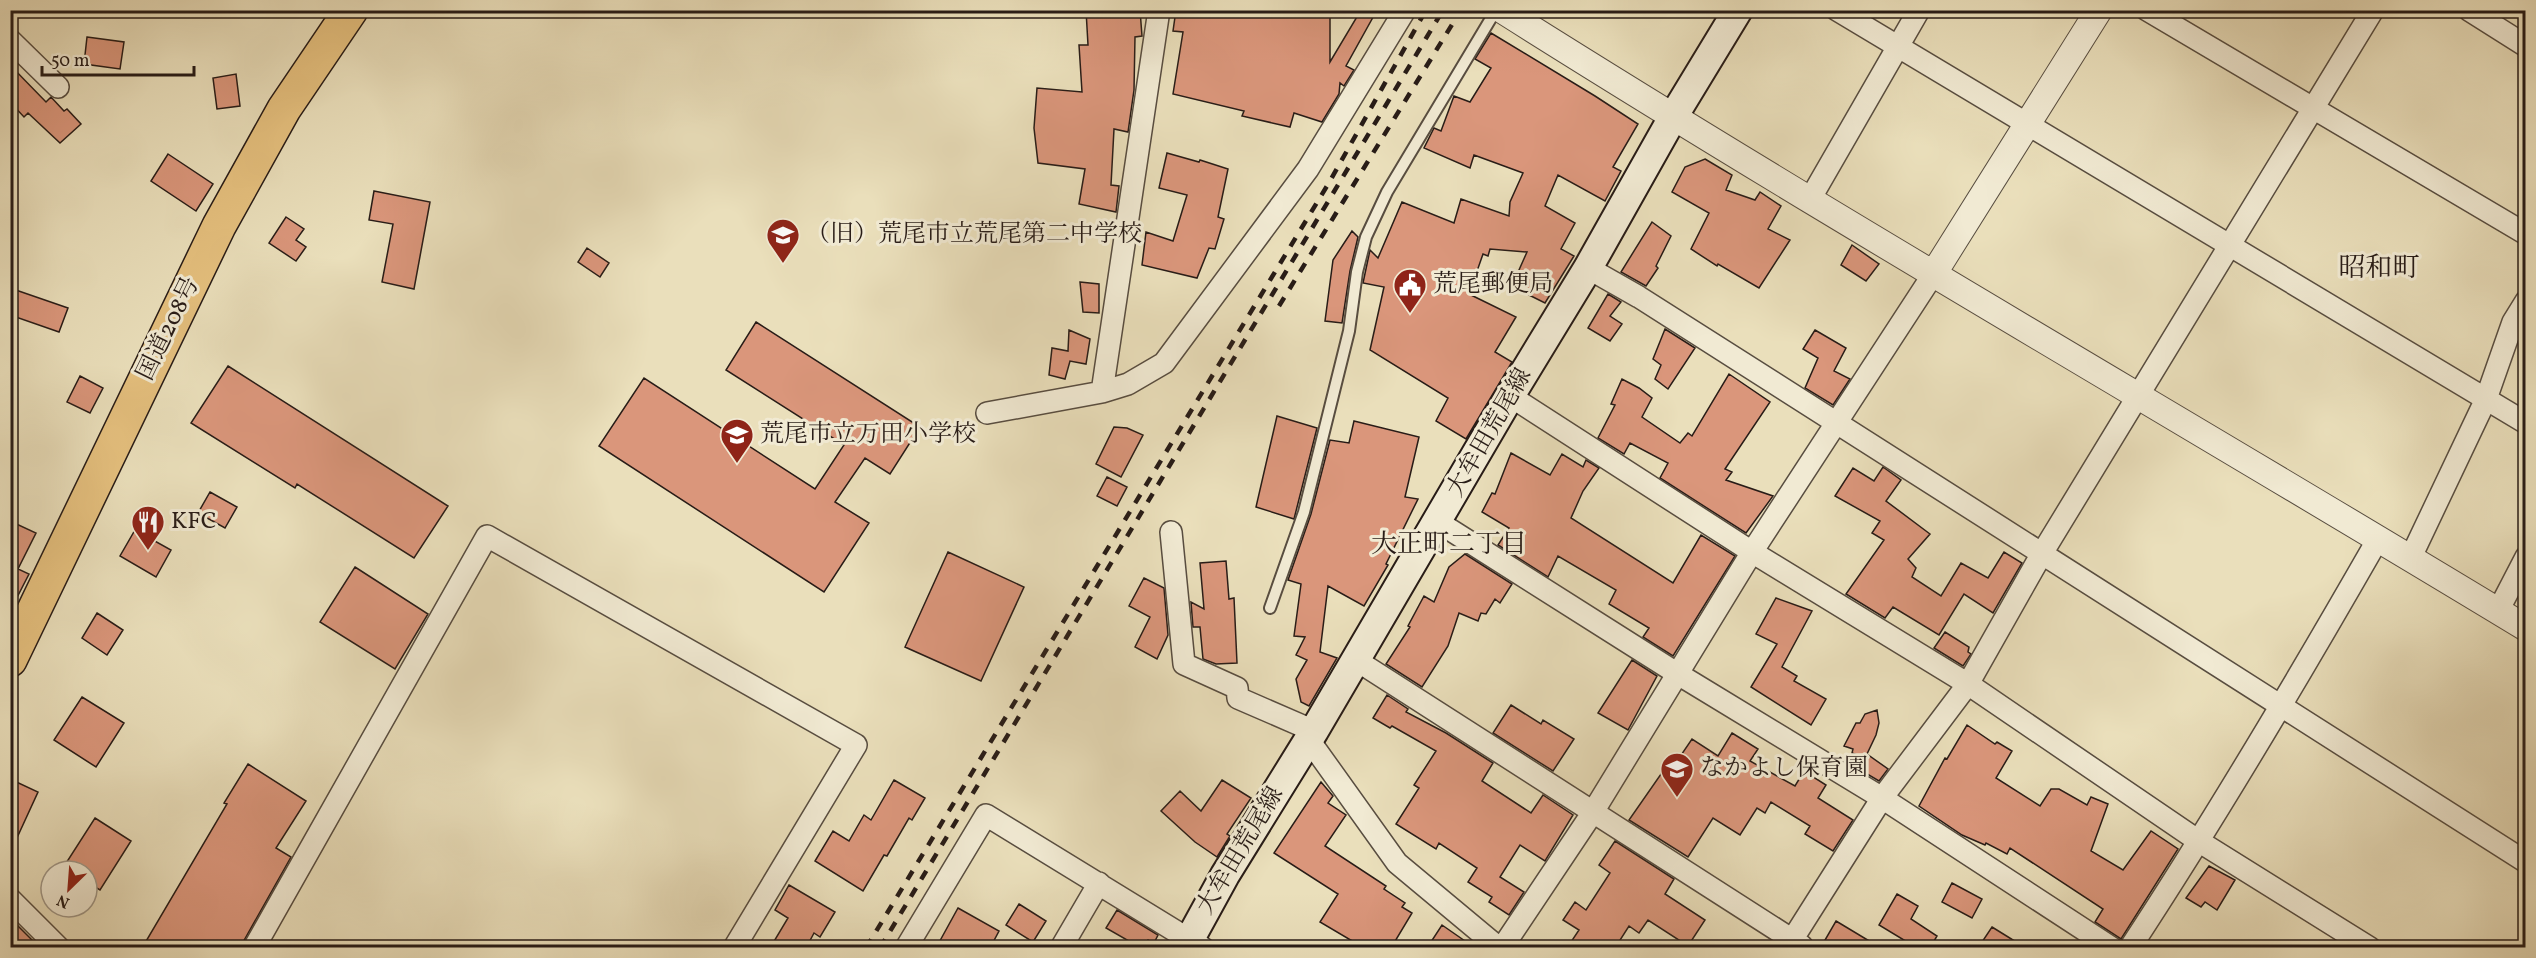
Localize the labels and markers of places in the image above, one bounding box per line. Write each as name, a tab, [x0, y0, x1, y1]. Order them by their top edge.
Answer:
school or university icon: （旧）荒尾市立荒尾第二中学校	[765, 217, 801, 264]
place label: （旧）荒尾市立荒尾第二中学校	[806, 218, 1142, 252]
public building icon: 荒尾郵便局	[1392, 267, 1428, 314]
place label: 荒尾郵便局	[1433, 268, 1553, 302]
school or university icon: 荒尾市立万田小学校	[719, 417, 755, 464]
place label: 荒尾市立万田小学校	[760, 418, 976, 452]
restaurant icon: KFC	[130, 504, 166, 551]
place label: KFC	[171, 505, 216, 539]
school or university icon: なかよし保育園	[1659, 751, 1695, 798]
place label: なかよし保育園	[1700, 752, 1868, 786]

